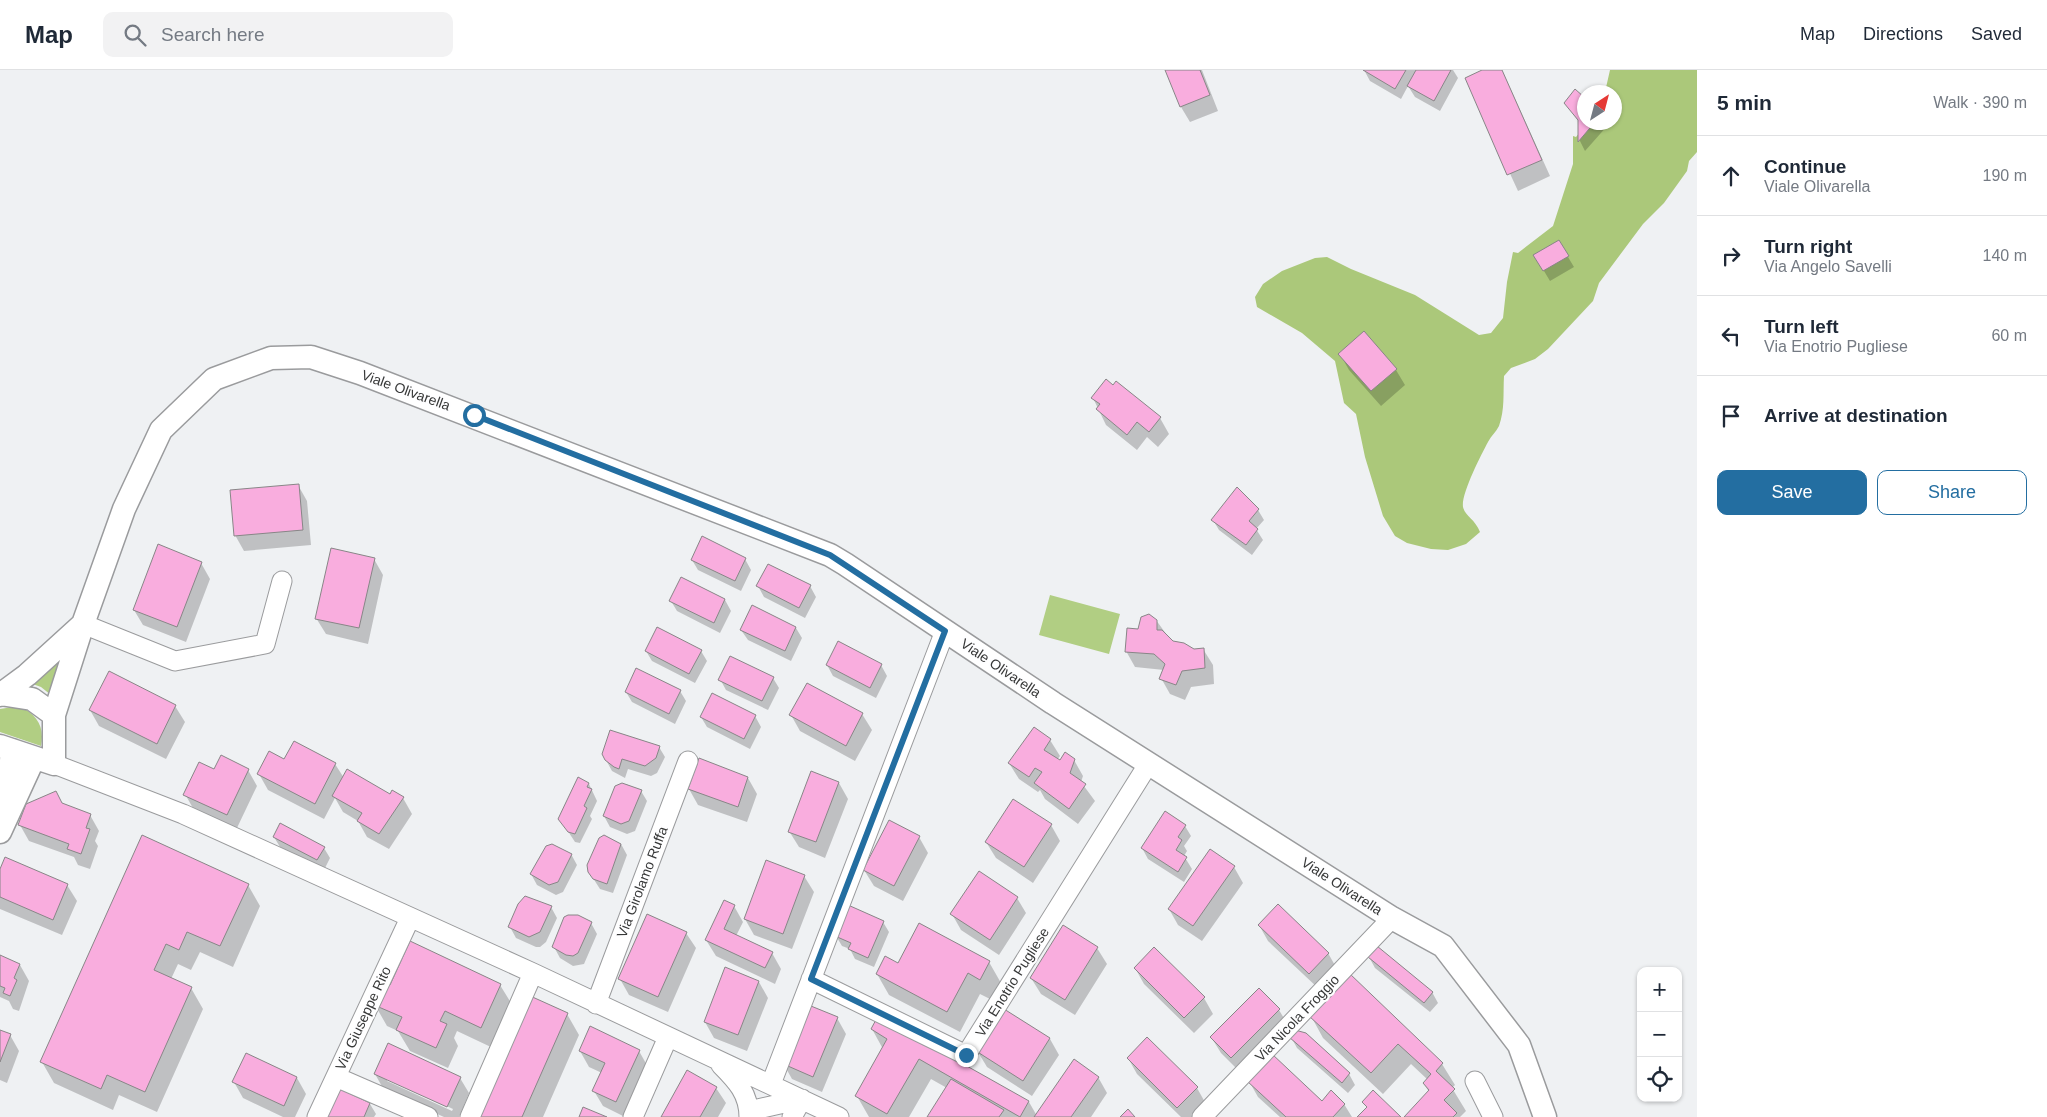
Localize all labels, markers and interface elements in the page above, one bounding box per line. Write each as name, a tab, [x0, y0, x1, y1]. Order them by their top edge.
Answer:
search box	[103, 12, 453, 57]
text: Map	[25, 21, 73, 48]
icon: search	[121, 21, 149, 49]
text: Search here	[161, 24, 265, 45]
text: Map	[1800, 24, 1835, 44]
text: Directions	[1863, 24, 1943, 44]
text: Saved	[1971, 24, 2022, 44]
north arrow	[1577, 85, 1622, 130]
text: 5 min	[1717, 91, 1772, 114]
text: Walk · 390 m	[1933, 94, 2027, 111]
text: Continue	[1764, 156, 1846, 177]
icon: ahead	[1717, 162, 1745, 190]
text: 190 m	[1983, 167, 2027, 184]
text: Viale Olivarella	[1764, 178, 1870, 195]
text: Turn right	[1764, 236, 1852, 257]
icon: right	[1717, 242, 1745, 270]
text: 140 m	[1983, 247, 2027, 264]
text: Via Angelo Savelli	[1764, 258, 1892, 275]
text: Turn left	[1764, 316, 1839, 337]
icon: left	[1717, 322, 1745, 350]
text: 60 m	[1991, 327, 2027, 344]
text: Via Enotrio Pugliese	[1764, 338, 1908, 355]
street label: Viale Olivarella	[360, 367, 453, 414]
icon: arrive	[1717, 402, 1745, 430]
route start	[463, 404, 486, 427]
text: Arrive at destination	[1764, 405, 1948, 426]
button: Save	[1717, 470, 1867, 515]
button: Share	[1877, 470, 2027, 515]
street label: Viale Olivarella	[958, 635, 1044, 701]
street label: Via Girolamo Ruffa	[613, 824, 671, 940]
street label: Viale Olivarella	[1299, 854, 1386, 918]
street label: Via Enotrio Pugliese	[972, 924, 1052, 1040]
street label: Via Giuseppe Rito	[332, 963, 394, 1072]
map controls	[1637, 967, 1682, 1102]
button: +	[1637, 967, 1682, 1012]
street label: Via Nicola Froggio	[1252, 971, 1343, 1065]
button: −	[1637, 1012, 1682, 1057]
route end	[955, 1044, 978, 1067]
button: locate	[1637, 1057, 1682, 1102]

